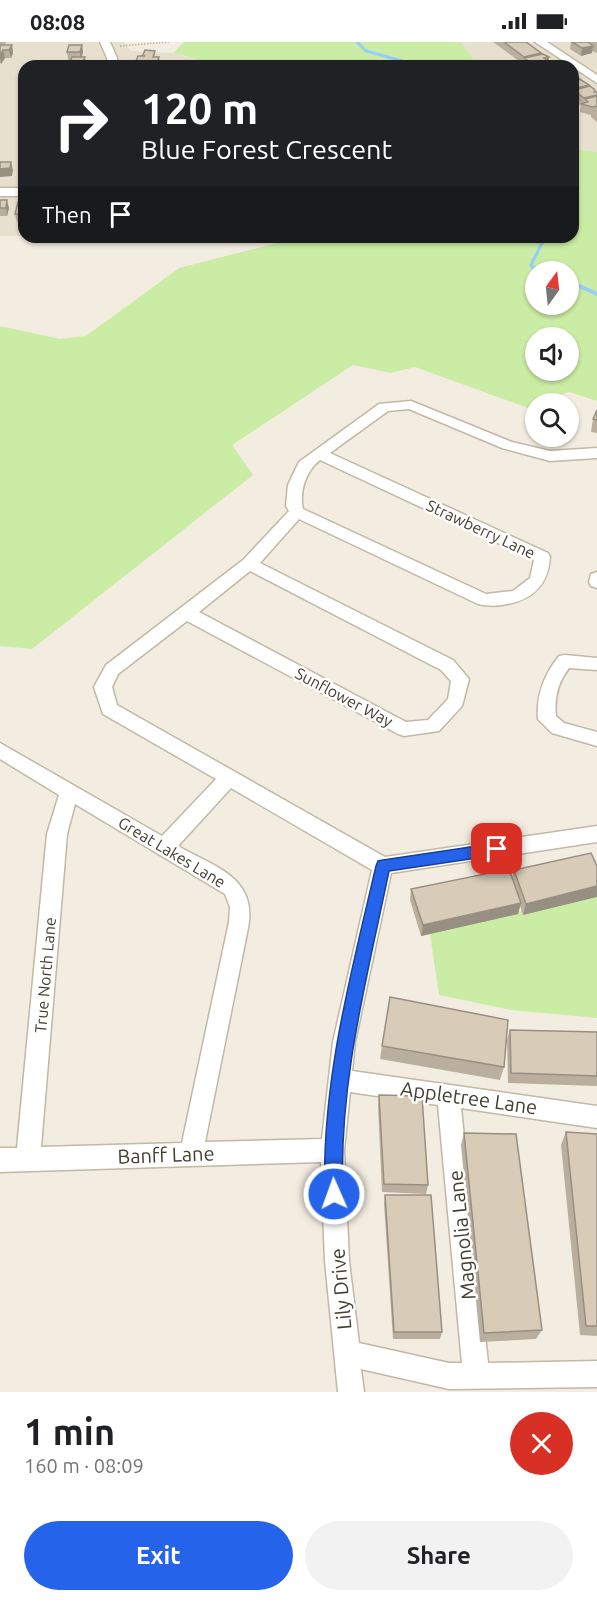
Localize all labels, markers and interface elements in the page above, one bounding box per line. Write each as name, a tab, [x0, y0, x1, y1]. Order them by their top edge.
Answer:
text: 08:08	[30, 9, 85, 34]
icon: right	[42, 84, 120, 162]
text: 120 m	[141, 85, 258, 132]
text: Blue Forest Crescent	[141, 134, 392, 164]
icon: arrive	[104, 198, 137, 231]
text: Then	[42, 202, 92, 227]
north arrow	[525, 261, 579, 315]
map controls	[525, 261, 579, 447]
button: sound	[525, 327, 579, 381]
button: search	[525, 393, 579, 447]
street label: Strawberry Lane	[424, 496, 538, 562]
street label: Sunflower Way	[292, 664, 396, 730]
street label: Great Lakes Lane	[115, 813, 229, 891]
pin	[471, 823, 522, 874]
icon: arrive	[480, 832, 513, 865]
street label: True North Lane	[31, 916, 59, 1034]
street label: Appletree Lane	[399, 1077, 539, 1118]
street label: Banff Lane	[117, 1141, 215, 1168]
position arrow	[302, 1162, 366, 1226]
street label: Magnolia Lane	[443, 1169, 480, 1301]
street label: Lily Drive	[325, 1247, 356, 1331]
text: 1 min	[24, 1411, 115, 1452]
button: close	[510, 1412, 573, 1475]
text: 160 m · 08:09	[24, 1454, 144, 1477]
button: Exit	[24, 1521, 293, 1590]
button: Share	[305, 1521, 573, 1590]

